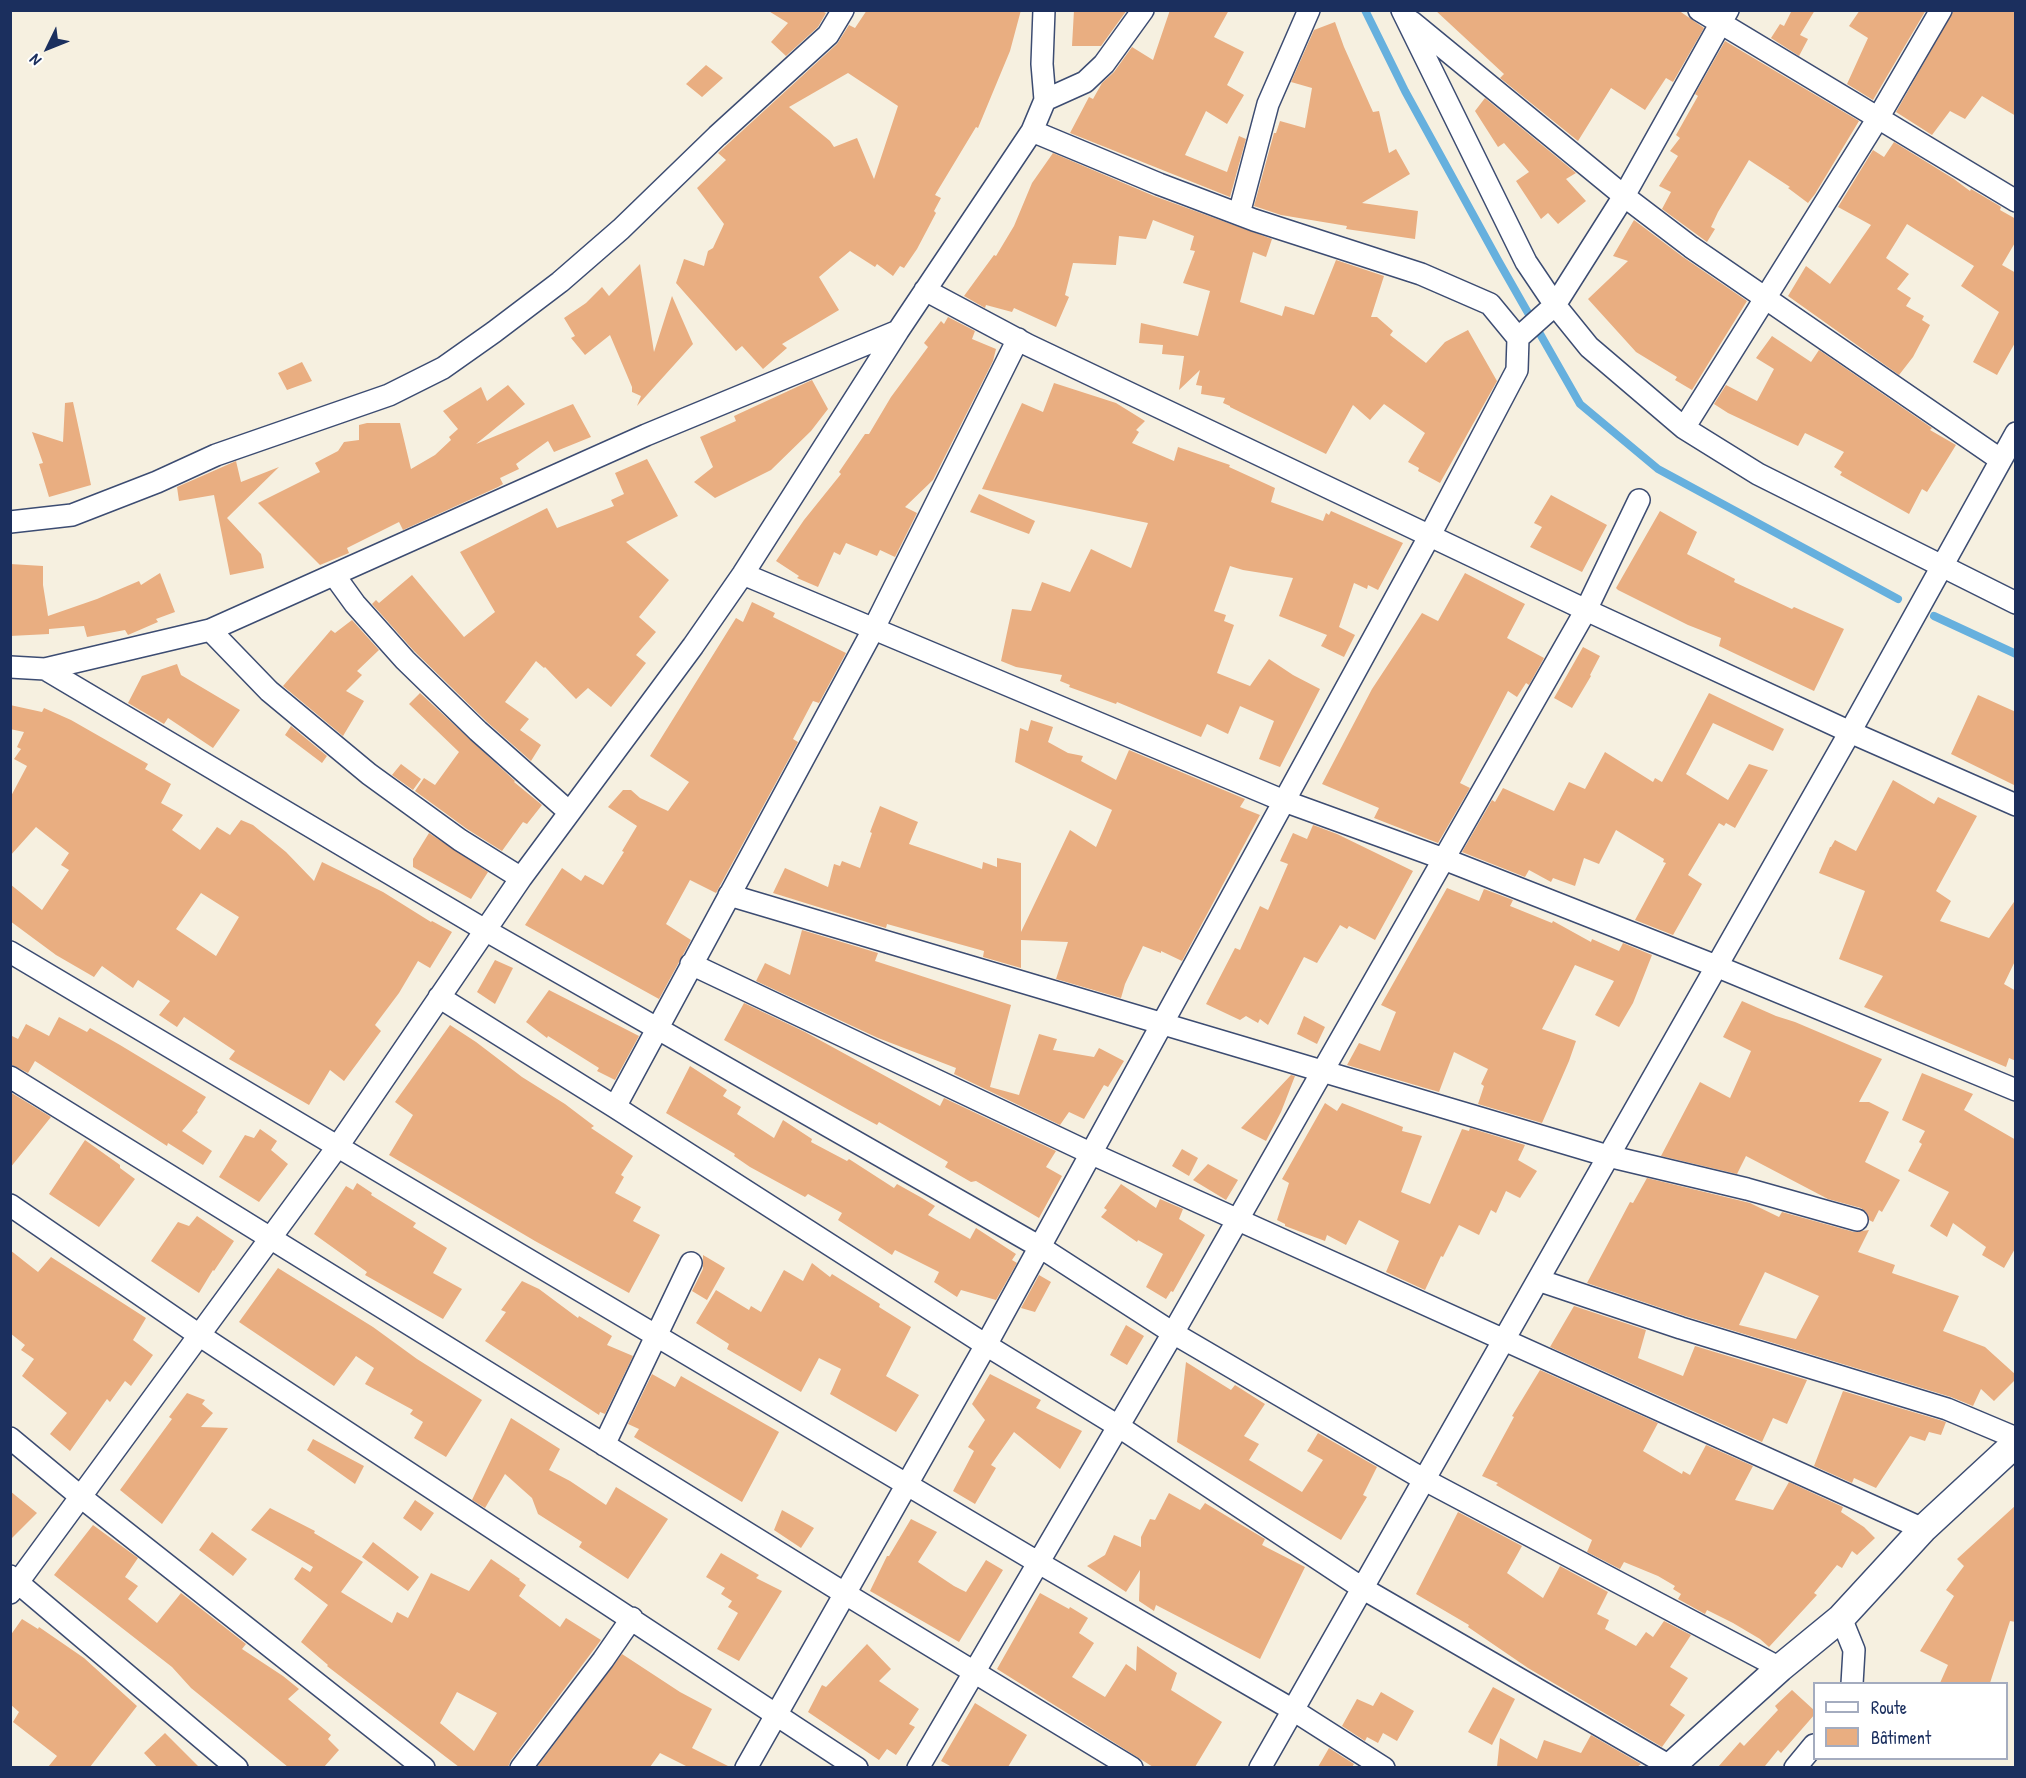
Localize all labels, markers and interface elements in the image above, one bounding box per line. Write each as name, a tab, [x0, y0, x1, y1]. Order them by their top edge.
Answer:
north arrow	[18, 18, 78, 78]
text: N	[24, 50, 46, 71]
legend	[1813, 1682, 2008, 1760]
text: Route	[1871, 1695, 1907, 1720]
text: Bâtiment	[1871, 1725, 1931, 1750]

